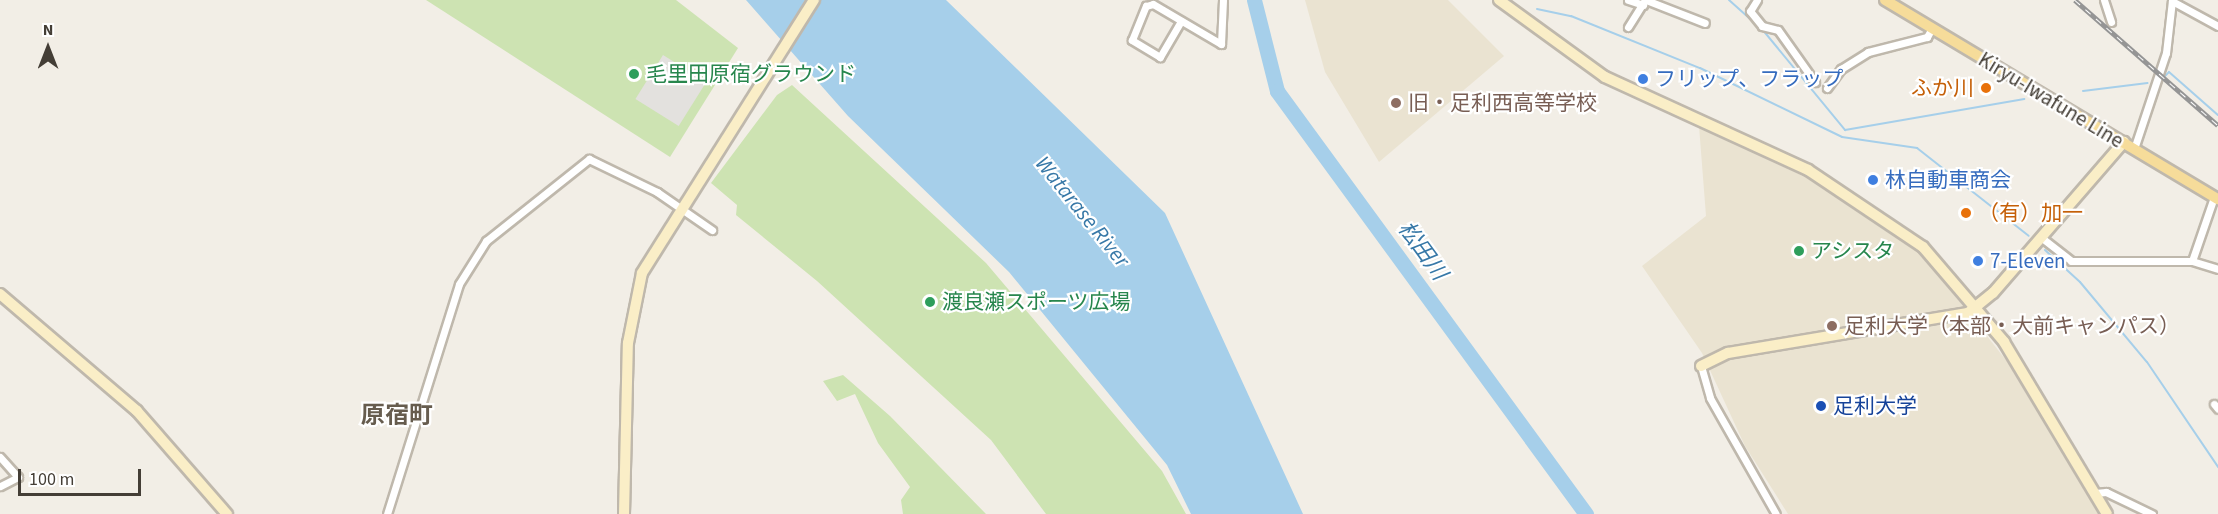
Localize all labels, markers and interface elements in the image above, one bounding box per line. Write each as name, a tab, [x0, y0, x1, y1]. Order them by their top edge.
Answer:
north arrow	[18, 18, 78, 78]
text: N	[43, 19, 53, 41]
street label: Kiryu-Iwafune Line	[1974, 47, 2128, 153]
place label: 毛里田原宿グラウンド	[646, 61, 856, 87]
place label: フリップ、フラップ	[1655, 66, 1843, 92]
marker: 毛里田原宿グラウンド	[627, 67, 641, 81]
marker: フリップ、フラップ	[1636, 72, 1650, 86]
place label: ふか川	[1911, 75, 1974, 101]
marker: ふか川	[1979, 81, 1993, 95]
place label: 旧・足利西高等学校	[1408, 90, 1597, 116]
marker: 旧・足利西高等学校	[1389, 96, 1403, 110]
water label: Watarase River	[1029, 151, 1135, 273]
place label: 林自動車商会	[1885, 167, 2011, 193]
marker: 林自動車商会	[1866, 173, 1880, 187]
place label: （有）加一	[1978, 200, 2083, 226]
marker: （有）加一	[1959, 206, 1973, 220]
water label: 松田川	[1392, 217, 1452, 285]
place label: アシスタ	[1811, 238, 1895, 264]
marker: アシスタ	[1792, 244, 1806, 258]
place label: 7-Eleven	[1990, 248, 2066, 274]
marker: 7-Eleven	[1971, 254, 1985, 268]
place label: 渡良瀬スポーツ広場	[942, 289, 1131, 315]
marker: 渡良瀬スポーツ広場	[923, 295, 937, 309]
place label: 足利大学（本部・大前キャンパス）	[1844, 313, 2180, 339]
marker: 足利大学（本部・大前キャンパス）	[1825, 319, 1839, 333]
place label: 足利大学	[1833, 393, 1917, 419]
marker: 足利大学	[1814, 399, 1828, 413]
district label: 原宿町	[361, 402, 433, 430]
scale bar	[21, 457, 144, 495]
text: 100 m	[29, 467, 74, 492]

